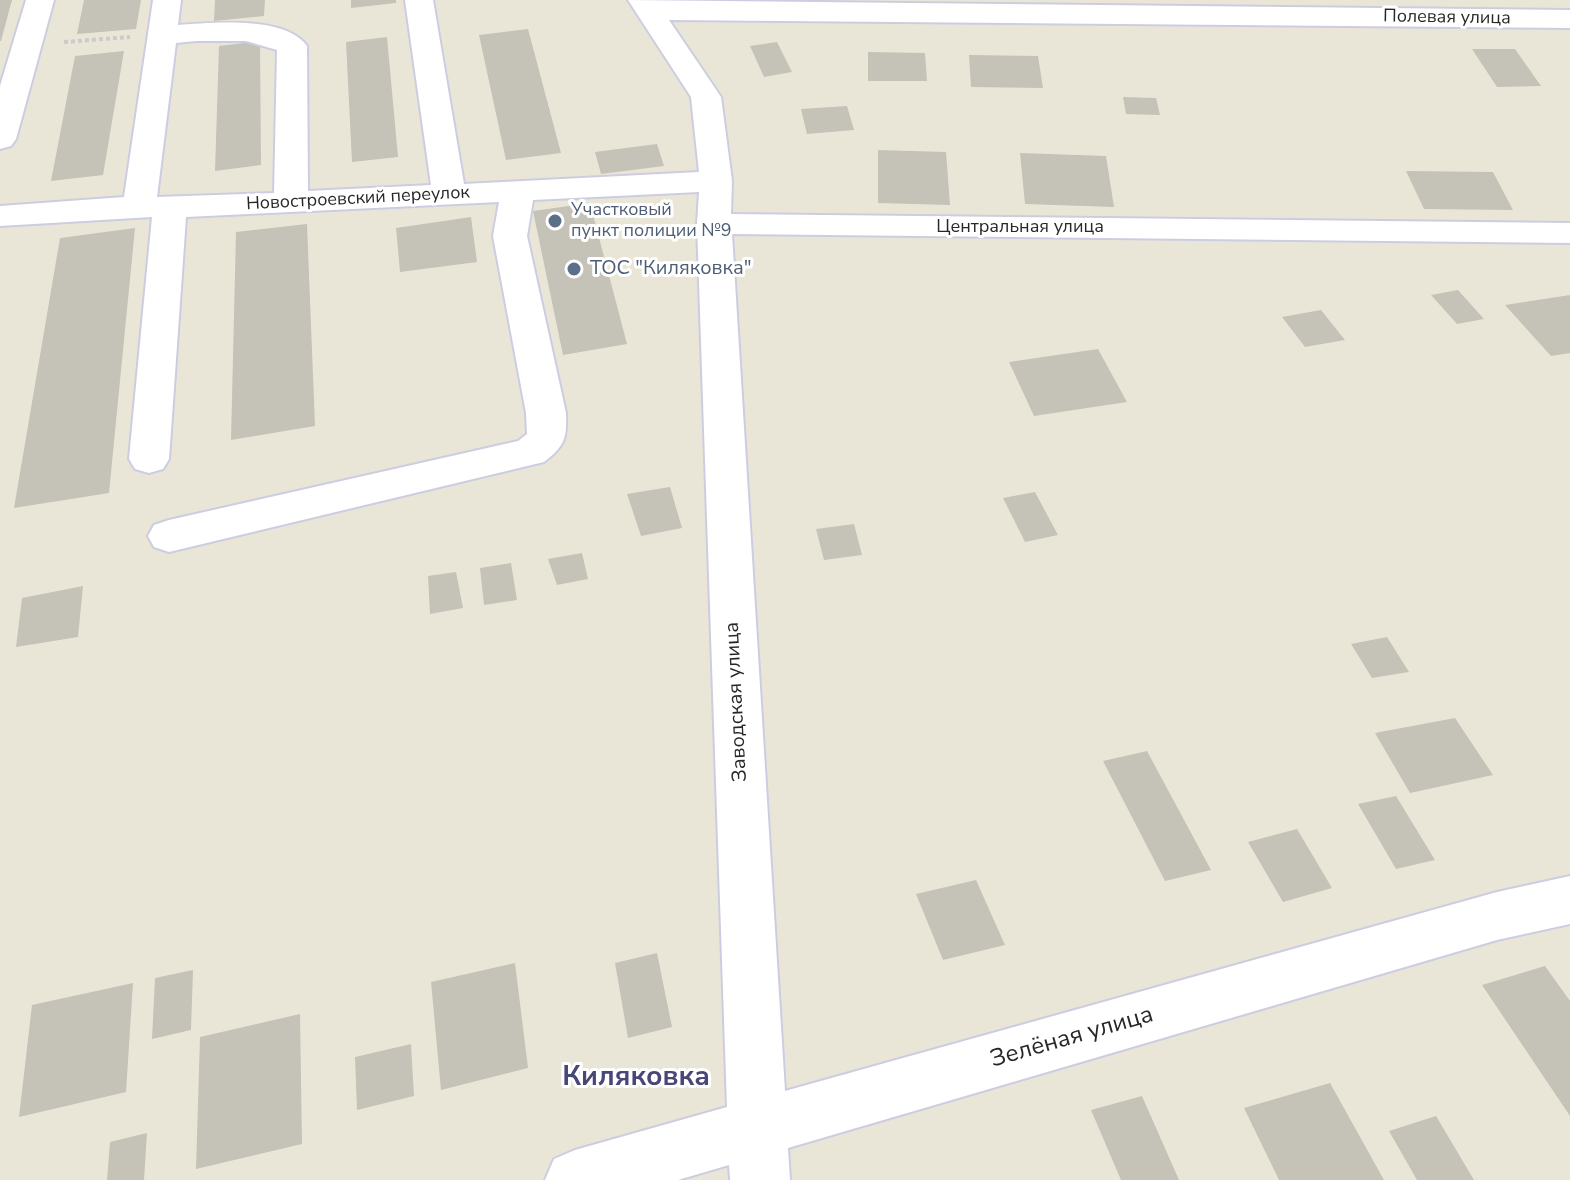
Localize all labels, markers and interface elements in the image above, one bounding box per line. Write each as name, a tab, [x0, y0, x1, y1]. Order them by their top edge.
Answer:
street label: Полевая улица	[1383, 6, 1511, 30]
street label: Новостроевский переулок	[246, 182, 470, 216]
place label: Участковый пункт полиции №9	[571, 200, 732, 242]
marker: Участковый пункт полиции №9	[546, 212, 564, 230]
street label: Центральная улица	[936, 217, 1104, 239]
place label: ТОС "Киляковка"	[590, 257, 752, 281]
marker: ТОС "Киляковка"	[565, 260, 583, 278]
street label: Заводская улица	[721, 621, 753, 783]
street label: Зелёная улица	[987, 1001, 1157, 1075]
district label: Киляковка	[562, 1061, 710, 1095]

